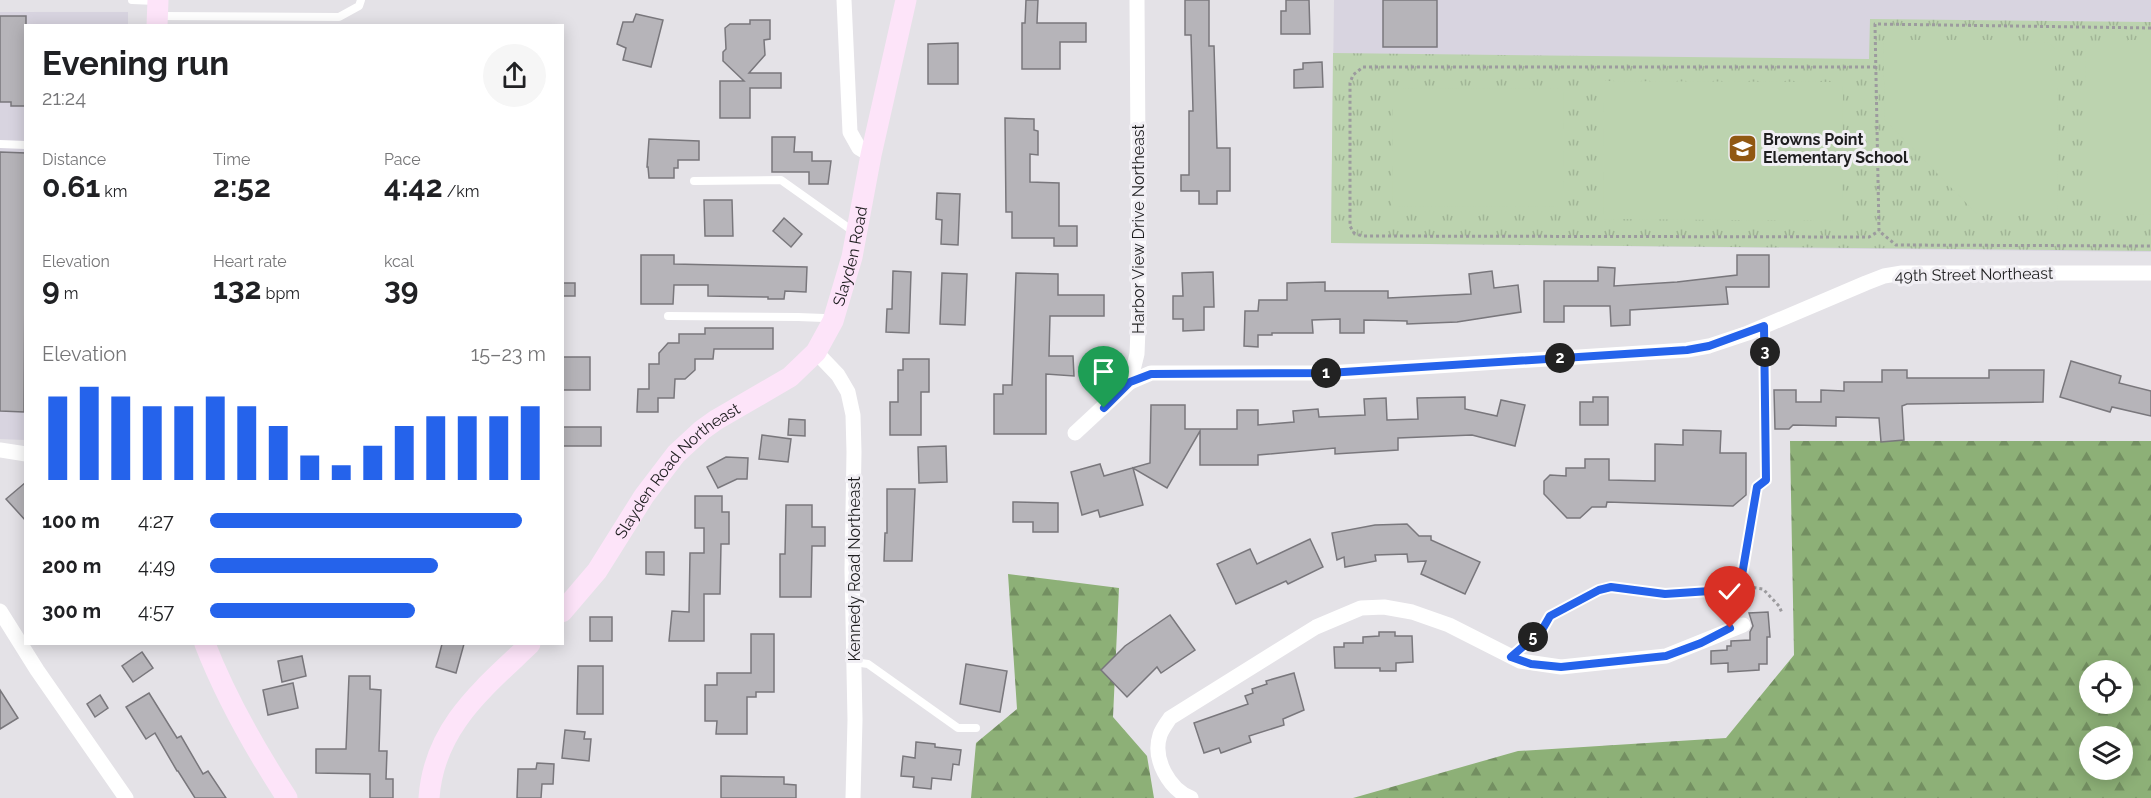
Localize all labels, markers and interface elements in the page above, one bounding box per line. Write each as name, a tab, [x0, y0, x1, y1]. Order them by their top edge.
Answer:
text: Evening run	[42, 44, 229, 83]
button: share	[483, 44, 546, 107]
text: 21:24	[42, 86, 86, 110]
street label: Harbor View Drive Northeast	[1129, 123, 1148, 334]
place label: Browns Point Elementary School	[1763, 130, 1909, 167]
school or university icon: Browns Point Elementary School	[1726, 132, 1758, 164]
text: Distance	[42, 150, 106, 169]
text: Time	[213, 150, 250, 169]
text: Pace	[384, 150, 421, 169]
text: 0.61	[42, 169, 100, 204]
text: 2:52	[213, 169, 271, 204]
text: 4:42	[384, 169, 443, 204]
text: km	[100, 182, 127, 201]
text: /km	[443, 182, 480, 201]
street label: Slayden Road	[829, 205, 871, 308]
text: Elevation	[42, 252, 110, 271]
text: Heart rate	[213, 252, 287, 271]
text: kcal	[384, 252, 414, 271]
street label: 49th Street Northeast	[1895, 264, 2054, 285]
text: 9	[42, 271, 60, 306]
text: 132	[213, 271, 261, 306]
text: 39	[384, 271, 418, 306]
text: m	[60, 284, 78, 303]
text: bpm	[261, 284, 300, 303]
pin: 3	[1750, 337, 1780, 367]
text: Elevation	[42, 342, 127, 366]
text: 15–23 m	[471, 342, 546, 366]
text: 3	[1761, 342, 1769, 361]
pin: 2	[1545, 343, 1575, 373]
pin	[1078, 346, 1129, 408]
text: 2	[1555, 348, 1565, 367]
icon: arrive	[1087, 355, 1120, 388]
pin: 1	[1311, 358, 1341, 388]
text: 1	[1322, 363, 1330, 382]
street label: Slayden Road Northeast	[611, 399, 744, 542]
street label: Kennedy Road Northeast	[845, 476, 864, 662]
text: 100 m	[42, 509, 100, 533]
text: 4:27	[138, 509, 174, 533]
text: 200 m	[42, 554, 101, 578]
text: 4:49	[138, 554, 175, 578]
pin	[1704, 566, 1755, 628]
icon: check	[1713, 575, 1746, 608]
text: 300 m	[42, 599, 101, 623]
text: 4:57	[138, 599, 174, 623]
pin: 5	[1518, 622, 1548, 652]
text: 5	[1529, 627, 1537, 646]
map controls	[2079, 660, 2133, 780]
button: locate	[2079, 660, 2133, 714]
button: layers	[2079, 726, 2133, 780]

